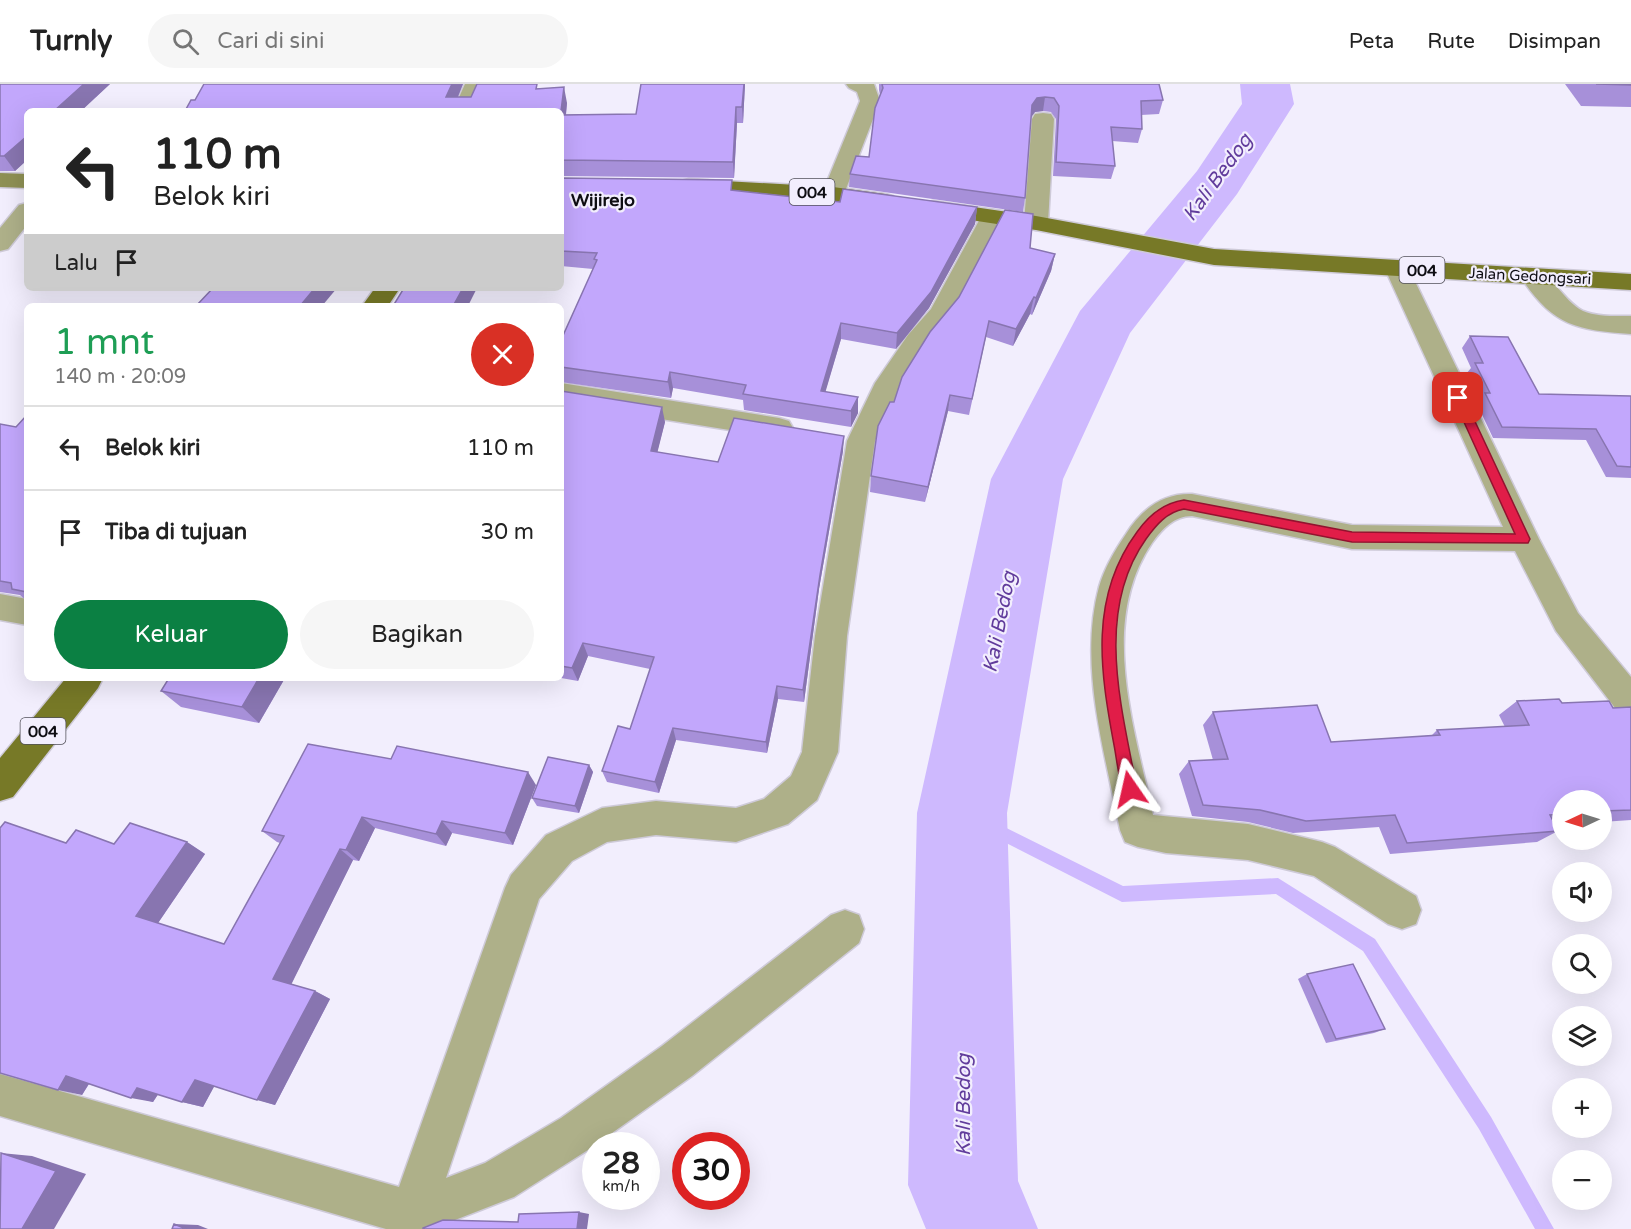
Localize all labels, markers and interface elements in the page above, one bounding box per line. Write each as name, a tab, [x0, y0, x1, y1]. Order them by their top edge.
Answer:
search box	[148, 14, 568, 68]
text: Turnly	[30, 24, 112, 58]
icon: search	[169, 25, 202, 58]
text: Cari di sini	[217, 28, 325, 54]
text: Peta	[1349, 29, 1394, 54]
text: Rute	[1427, 29, 1475, 54]
text: Disimpan	[1508, 29, 1601, 54]
water label: Kali Bedog	[1178, 128, 1258, 226]
text: 110 m	[153, 129, 282, 180]
icon: left	[54, 132, 132, 210]
road number: 004	[790, 179, 834, 205]
text: Belok kiri	[153, 180, 270, 213]
district label: Wijirejo	[571, 189, 635, 211]
icon: arrive	[110, 246, 143, 279]
text: Lalu	[54, 250, 98, 276]
road number: 004	[1400, 257, 1444, 283]
street label: Jalan Gedongsari	[1468, 264, 1592, 288]
text: 1 mnt	[54, 321, 154, 364]
button: close	[471, 323, 534, 386]
text: 140 m · 20:09	[54, 365, 186, 389]
pin	[1432, 372, 1483, 423]
icon: arrive	[1441, 381, 1474, 414]
icon: left	[54, 432, 87, 465]
text: Belok kiri	[105, 435, 201, 461]
text: 110 m	[467, 435, 534, 461]
icon: arrive	[54, 516, 87, 549]
text: Tiba di tujuan	[105, 519, 247, 545]
text: 30 m	[480, 519, 534, 545]
water label: Kali Bedog	[978, 568, 1022, 675]
button: Keluar	[54, 600, 288, 669]
button: Bagikan	[300, 600, 534, 669]
road number: 004	[20, 718, 66, 744]
position arrow	[1098, 757, 1162, 821]
north arrow	[1552, 790, 1612, 850]
map controls	[1552, 790, 1612, 1210]
button: sound	[1552, 862, 1612, 922]
button: search	[1552, 934, 1612, 994]
button: layers	[1552, 1006, 1612, 1066]
water label: Kali Bedog	[952, 1052, 976, 1156]
button: +	[1552, 1078, 1612, 1138]
speed limit sign: 30	[672, 1132, 750, 1210]
text: 28	[602, 1145, 640, 1182]
button: −	[1552, 1150, 1612, 1210]
text: km/h	[602, 1177, 640, 1195]

